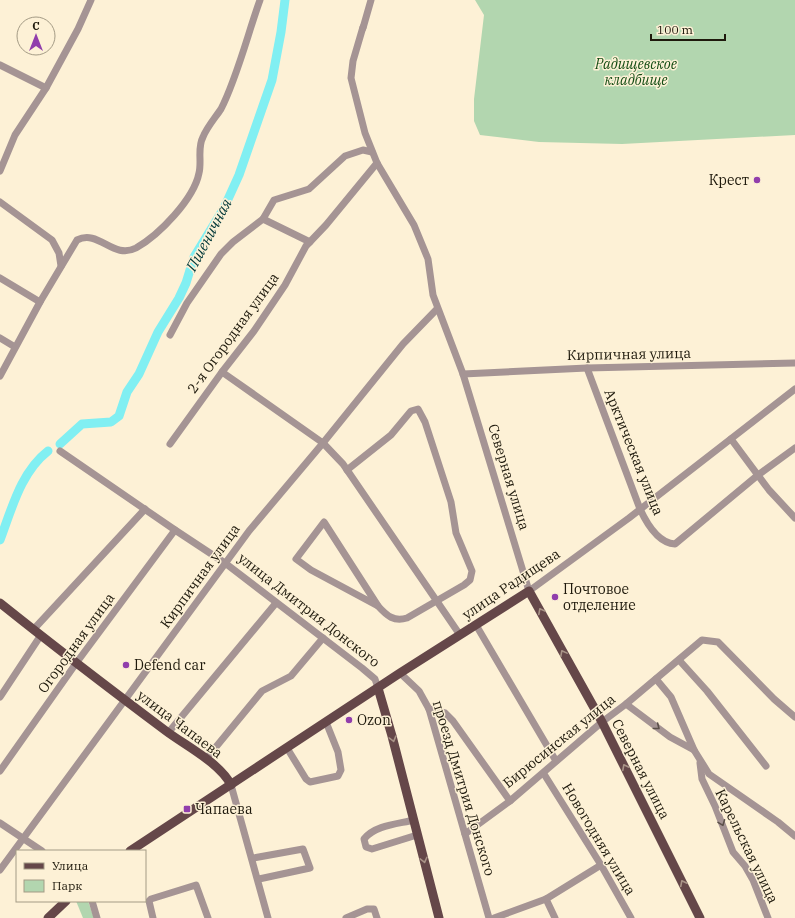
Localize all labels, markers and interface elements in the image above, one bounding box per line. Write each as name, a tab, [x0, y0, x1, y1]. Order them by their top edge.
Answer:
north arrow	[16, 16, 56, 56]
scale bar	[651, 16, 725, 42]
text: С	[32, 19, 40, 33]
text: 100 m	[657, 22, 693, 37]
park label: Радищевское кладбище	[594, 55, 678, 89]
place label: Крест	[709, 171, 749, 189]
marker: Крест	[752, 175, 762, 185]
water label: Пшеничная	[181, 195, 236, 275]
street label: 2-я Огородная улица	[183, 269, 283, 397]
street label: Кирпичная улица	[567, 344, 692, 364]
street label: Арктическая улица	[600, 386, 668, 518]
street label: Северная улица	[484, 422, 534, 533]
street label: Кирпичная улица	[156, 520, 244, 632]
street label: улица Радищева	[459, 544, 564, 623]
street label: улица Дмитрия Донского	[234, 549, 384, 671]
place label: Почтовое отделение	[563, 580, 636, 614]
street label: Огородная улица	[34, 589, 119, 697]
marker: Почтовое отделение	[550, 592, 560, 602]
one-way arrow	[538, 608, 545, 616]
one-way arrow	[560, 649, 567, 657]
place label: Defend car	[134, 656, 206, 674]
marker: Defend car	[121, 660, 131, 670]
street label: улица Чапаева	[134, 686, 227, 762]
street label: Бирюсинская улица	[499, 690, 619, 792]
street label: проезд Дмитрия Донского	[429, 698, 499, 878]
place label: Ozon	[357, 711, 391, 729]
marker: Ozon	[344, 715, 354, 725]
street label: Северная улица	[608, 716, 674, 822]
one-way arrow	[653, 722, 660, 729]
one-way arrow	[388, 736, 396, 742]
one-way arrow	[622, 764, 629, 771]
street label: Новогодняя улица	[558, 780, 640, 899]
street label: Карельская улица	[711, 786, 783, 907]
place label: Чапаева	[195, 800, 253, 818]
marker: Чапаева	[182, 804, 192, 814]
one-way arrow	[717, 819, 725, 826]
legend	[16, 850, 146, 902]
one-way arrow	[419, 856, 427, 863]
text: Улица	[52, 858, 89, 873]
text: Парк	[52, 878, 82, 893]
one-way arrow	[680, 880, 688, 887]

